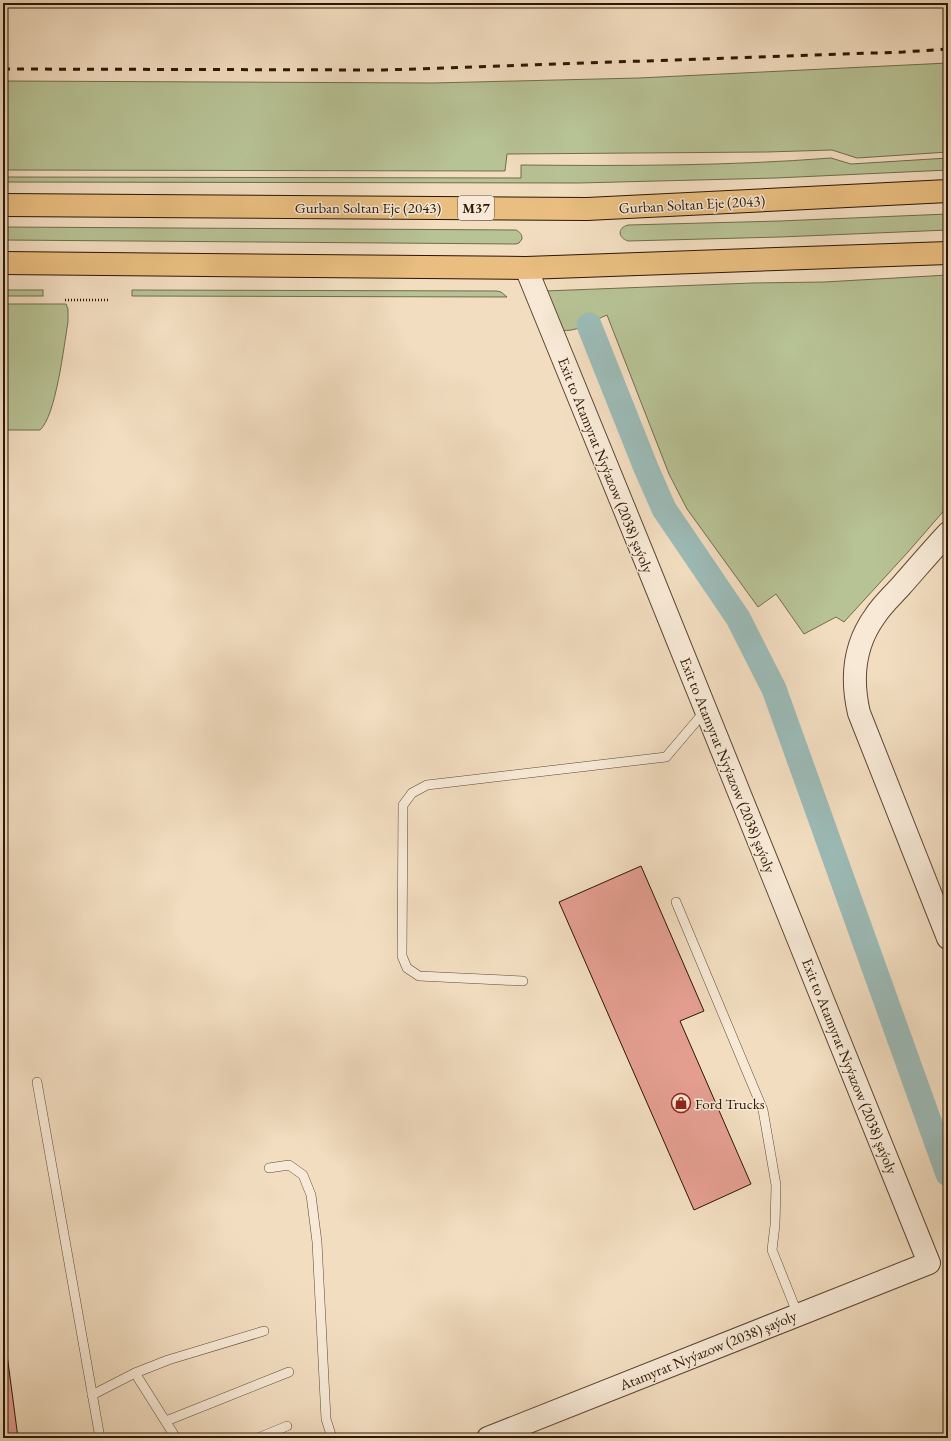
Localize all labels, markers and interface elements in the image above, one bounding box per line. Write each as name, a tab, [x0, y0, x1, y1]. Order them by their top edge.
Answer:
street label: Gurban Soltan Eje (2043)	[618, 191, 766, 217]
road number: M37	[458, 196, 494, 220]
street label: Gurban Soltan Eje (2043)	[295, 198, 442, 217]
street label: Exit to Atamyrat Nyýazow (2038) şaýoly	[554, 354, 658, 576]
street label: Exit to Atamyrat Nyýazow (2038) şaýoly	[676, 654, 780, 876]
street label: Exit to Atamyrat Nyýazow (2038) şaýoly	[798, 955, 902, 1177]
shop icon: Ford Trucks	[670, 1092, 692, 1114]
place label: Ford Trucks	[695, 1094, 765, 1113]
street label: Atamyrat Nyýazow (2038) şaýoly	[616, 1306, 800, 1395]

